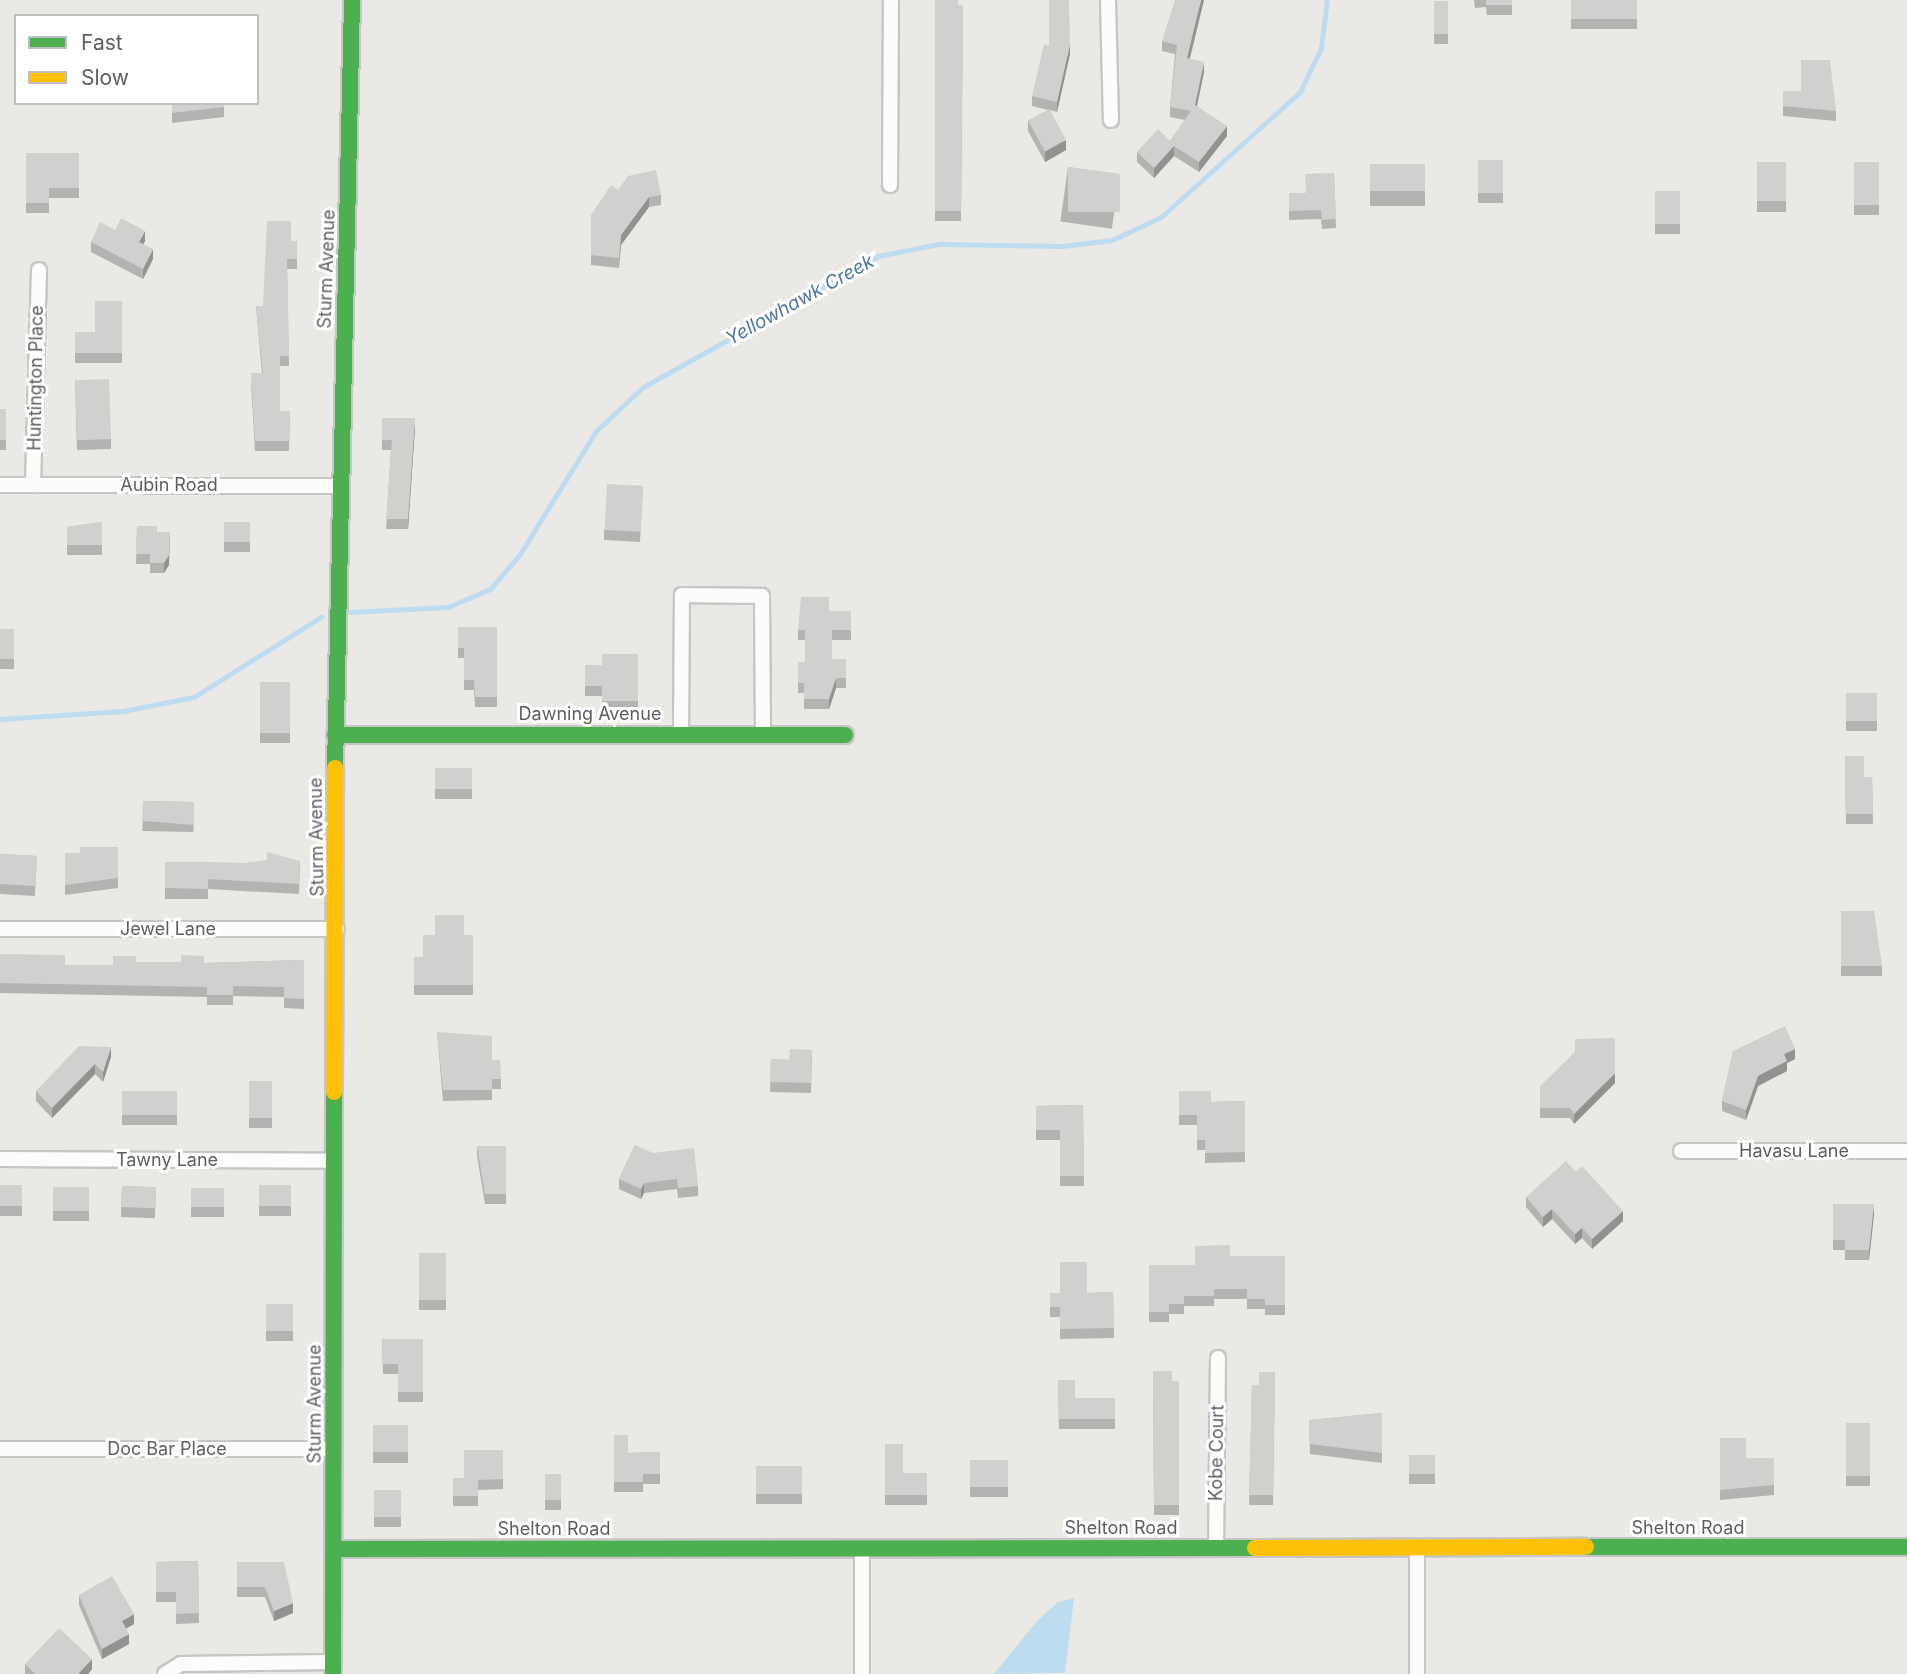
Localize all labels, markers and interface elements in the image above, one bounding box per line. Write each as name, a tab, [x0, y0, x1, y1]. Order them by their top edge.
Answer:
legend	[14, 14, 259, 105]
text: Fast	[81, 30, 123, 55]
text: Slow	[81, 65, 129, 90]
street label: Sturm Avenue	[314, 209, 340, 329]
water label: Yellowhawk Creek	[722, 250, 878, 350]
street label: Huntington Place	[24, 305, 48, 451]
street label: Aubin Road	[120, 474, 218, 496]
street label: Dawning Avenue	[519, 703, 661, 725]
street label: Sturm Avenue	[305, 777, 329, 897]
street label: Jewel Lane	[120, 918, 216, 940]
street label: Havasu Lane	[1739, 1140, 1849, 1162]
street label: Tawny Lane	[116, 1149, 218, 1171]
street label: Sturm Avenue	[304, 1344, 326, 1464]
street label: Kobe Court	[1205, 1405, 1229, 1501]
street label: Doc Bar Place	[107, 1438, 227, 1460]
street label: Shelton Road	[1065, 1517, 1177, 1539]
street label: Shelton Road	[1632, 1517, 1744, 1539]
street label: Shelton Road	[498, 1518, 610, 1540]

